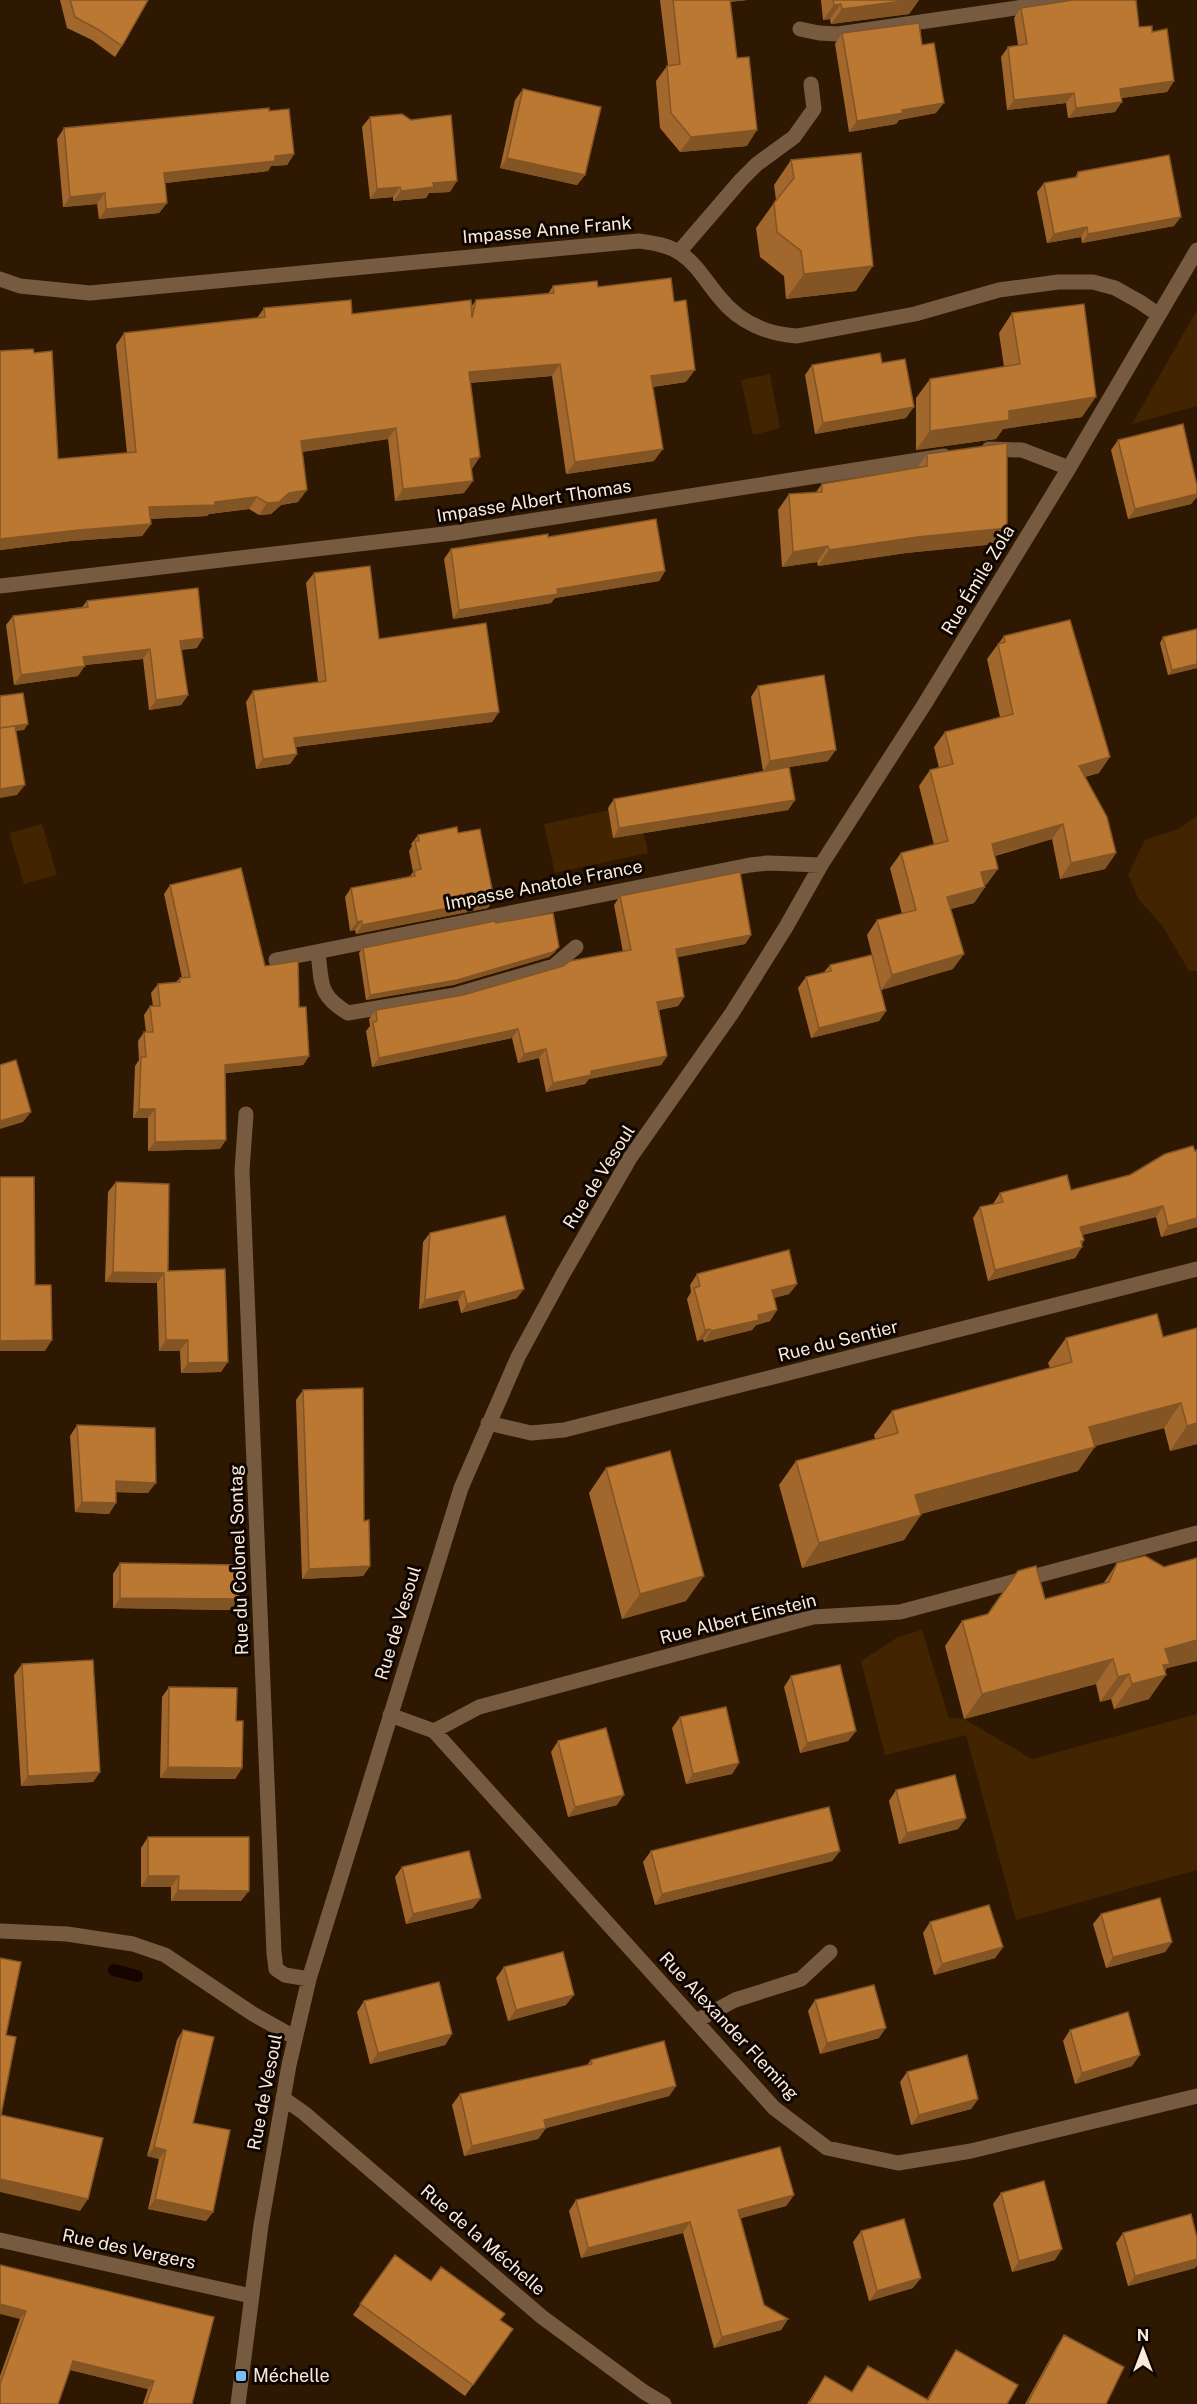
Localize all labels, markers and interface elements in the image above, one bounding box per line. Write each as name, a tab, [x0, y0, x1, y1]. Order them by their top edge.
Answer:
street label: Impasse Anne Frank	[462, 212, 632, 247]
street label: Impasse Albert Thomas	[435, 475, 633, 526]
street label: Rue Émile Zola	[936, 521, 1019, 638]
street label: Impasse Anatole France	[443, 855, 644, 914]
street label: Rue de Vesoul	[558, 1121, 639, 1232]
street label: Rue du Sentier	[776, 1315, 900, 1366]
street label: Rue du Colonel Sontag	[225, 1464, 252, 1656]
street label: Rue de Vesoul	[370, 1563, 425, 1682]
street label: Rue Albert Einstein	[657, 1589, 818, 1648]
street label: Rue Alexander Fleming	[655, 1947, 803, 2104]
street label: Rue de Vesoul	[243, 2032, 286, 2152]
street label: Rue de la Méchelle	[417, 2180, 550, 2299]
street label: Rue des Vergers	[60, 2224, 198, 2273]
north arrow	[1113, 2320, 1173, 2380]
text: N	[1137, 2326, 1149, 2345]
place label: Méchelle	[253, 2365, 330, 2386]
marker: Méchelle	[234, 2369, 248, 2383]

